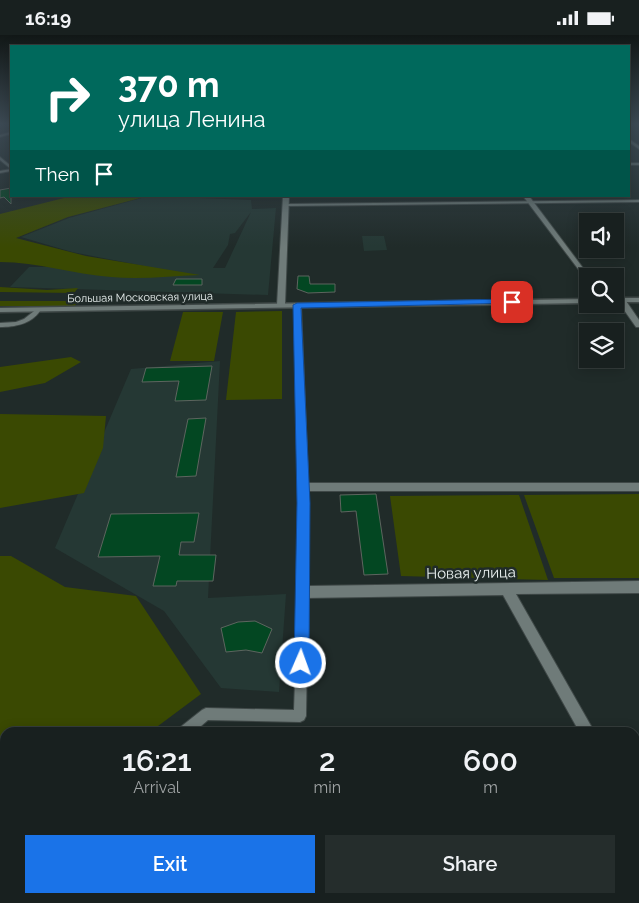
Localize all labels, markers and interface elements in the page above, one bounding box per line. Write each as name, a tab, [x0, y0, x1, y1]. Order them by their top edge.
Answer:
text: 16:19	[25, 7, 71, 29]
text: 370 m	[118, 64, 220, 105]
icon: right	[35, 65, 100, 130]
text: улица Ленина	[118, 106, 265, 132]
icon: arrive	[90, 160, 118, 188]
text: Then	[35, 163, 80, 185]
map controls	[579, 213, 624, 368]
button: sound	[579, 213, 624, 258]
button: search	[579, 268, 624, 313]
pin	[491, 281, 533, 323]
icon: arrive	[498, 288, 526, 316]
street label: Большая Московская улица	[67, 290, 213, 305]
button: layers	[579, 323, 624, 368]
street label: Новая улица	[426, 563, 516, 583]
position arrow	[274, 636, 326, 688]
text: 16:21	[122, 743, 192, 778]
text: 2	[319, 743, 336, 778]
text: 600	[463, 743, 518, 778]
text: Arrival	[133, 778, 180, 797]
text: min	[314, 778, 341, 797]
text: m	[483, 778, 498, 797]
button: Exit	[25, 835, 315, 893]
button: Share	[325, 835, 615, 893]

